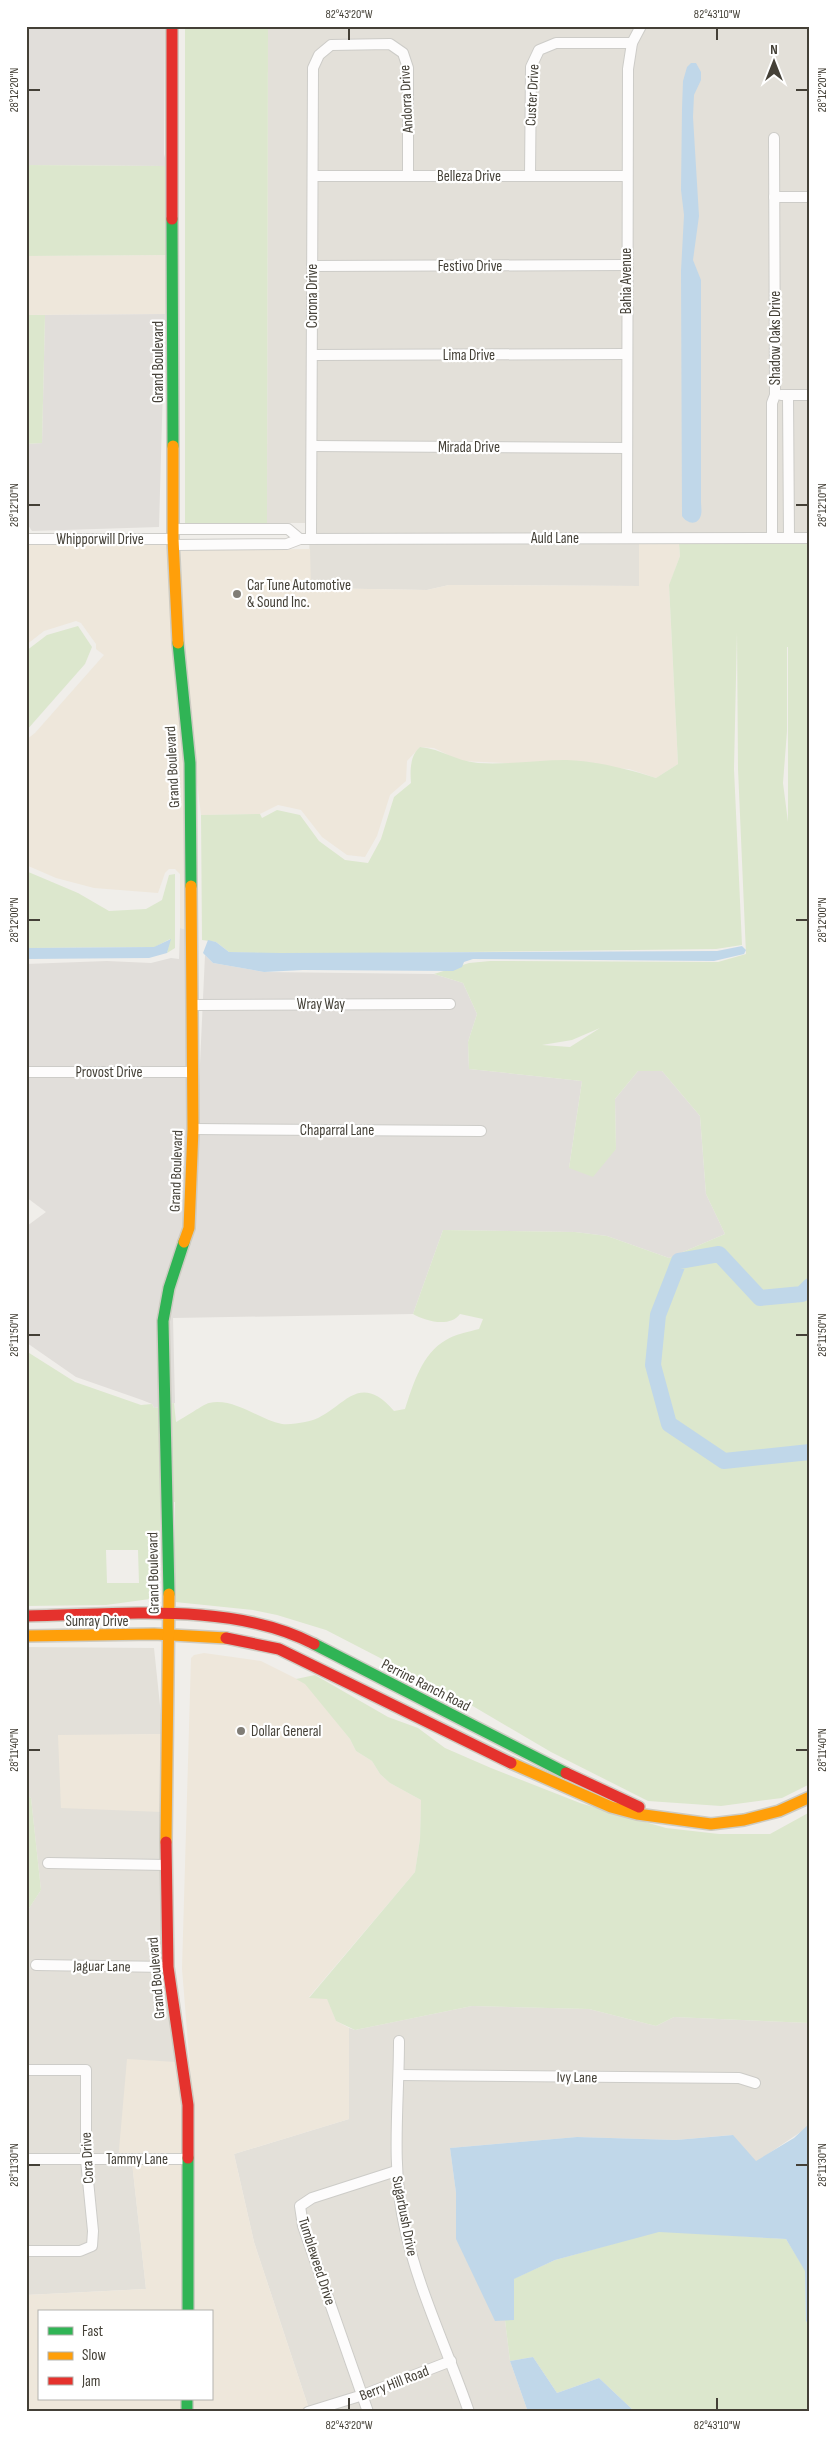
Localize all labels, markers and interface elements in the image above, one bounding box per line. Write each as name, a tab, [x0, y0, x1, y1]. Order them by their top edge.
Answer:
text: 82°43'20"W	[325, 7, 373, 22]
text: 82°43'10"W	[694, 7, 740, 22]
north arrow	[748, 38, 798, 88]
text: N	[770, 41, 778, 58]
street label: Custer Drive	[521, 63, 544, 127]
street label: Andorra Drive	[395, 64, 418, 135]
text: 28°12'20"N	[7, 68, 22, 112]
text: 28°12'20"N	[815, 68, 830, 112]
street label: Belleza Drive	[437, 167, 501, 186]
street label: Bahia Avenue	[617, 248, 636, 314]
street label: Festivo Drive	[438, 257, 502, 276]
street label: Corona Drive	[303, 264, 322, 328]
street label: Shadow Oaks Drive	[766, 291, 785, 385]
street label: Grand Boulevard	[149, 321, 168, 403]
street label: Lima Drive	[443, 346, 495, 365]
street label: Mirada Drive	[438, 438, 500, 457]
text: 28°12'10"N	[7, 483, 22, 527]
text: 28°12'10"N	[815, 483, 830, 527]
street label: Auld Lane	[530, 529, 579, 548]
street label: Whipporwill Drive	[56, 530, 144, 549]
place label: Car Tune Automotive & Sound Inc.	[247, 576, 351, 612]
marker: Car Tune Automotive & Sound Inc.	[231, 588, 243, 600]
street label: Grand Boulevard	[161, 726, 184, 808]
text: 28°12'00"N	[7, 897, 22, 943]
text: 28°12'00"N	[815, 897, 830, 943]
street label: Wray Way	[297, 995, 345, 1014]
street label: Provost Drive	[76, 1063, 142, 1082]
street label: Chaparral Lane	[300, 1121, 374, 1140]
street label: Grand Boulevard	[166, 1130, 187, 1212]
text: 28°11'50"N	[7, 1313, 22, 1357]
text: 28°11'50"N	[815, 1313, 830, 1357]
street label: Grand Boulevard	[143, 1532, 164, 1614]
street label: Sunray Drive	[65, 1612, 129, 1631]
street label: Perrine Ranch Road	[378, 1655, 473, 1716]
place label: Dollar General	[251, 1722, 321, 1741]
marker: Dollar General	[235, 1725, 247, 1737]
text: 28°11'40"N	[7, 1728, 22, 1772]
text: 28°11'40"N	[815, 1728, 830, 1772]
street label: Grand Boulevard	[143, 1936, 170, 2020]
street label: Jaguar Lane	[72, 1956, 131, 1976]
street label: Ivy Lane	[556, 2068, 598, 2087]
street label: Cora Drive	[77, 2132, 98, 2184]
text: 28°11'30"N	[7, 2143, 22, 2187]
text: 28°11'30"N	[815, 2143, 830, 2187]
street label: Tammy Lane	[106, 2150, 168, 2169]
street label: Sugarbush Drive	[387, 2174, 422, 2258]
street label: Tumbleweed Drive	[293, 2215, 340, 2307]
legend	[38, 2310, 212, 2400]
text: Fast	[82, 2322, 104, 2341]
text: Slow	[82, 2346, 106, 2365]
street label: Berry Hill Road	[357, 2362, 432, 2405]
text: Jam	[81, 2372, 100, 2391]
text: 82°43'20"W	[325, 2418, 373, 2433]
text: 82°43'10"W	[694, 2418, 740, 2433]

